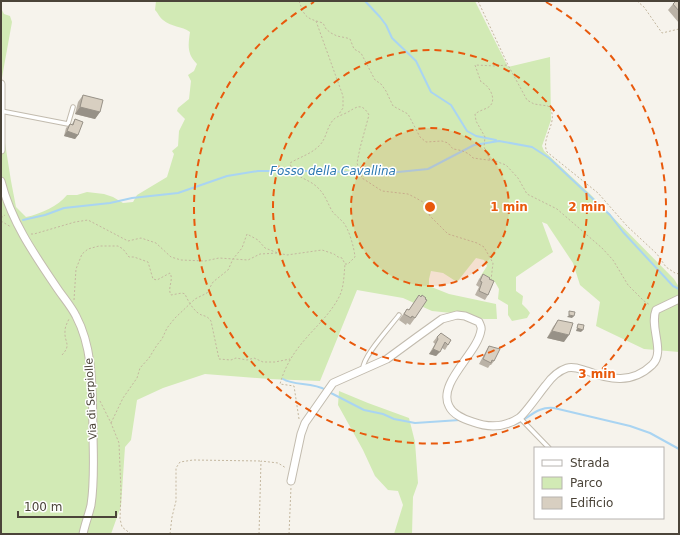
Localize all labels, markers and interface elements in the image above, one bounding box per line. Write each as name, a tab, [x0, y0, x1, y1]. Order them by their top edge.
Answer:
water label: Fosso della Cavallina	[270, 164, 396, 178]
centre of rings	[423, 200, 437, 214]
text: 1 min	[490, 200, 528, 214]
text: 2 min	[568, 200, 606, 214]
street label: Via di Serpiolle	[82, 357, 100, 440]
text: 3 min	[578, 367, 616, 381]
legend	[534, 447, 664, 519]
text: Strada	[570, 456, 610, 470]
text: Parco	[570, 476, 603, 490]
scale bar	[18, 493, 116, 519]
text: Edificio	[570, 496, 613, 510]
text: 100 m	[24, 500, 62, 514]

